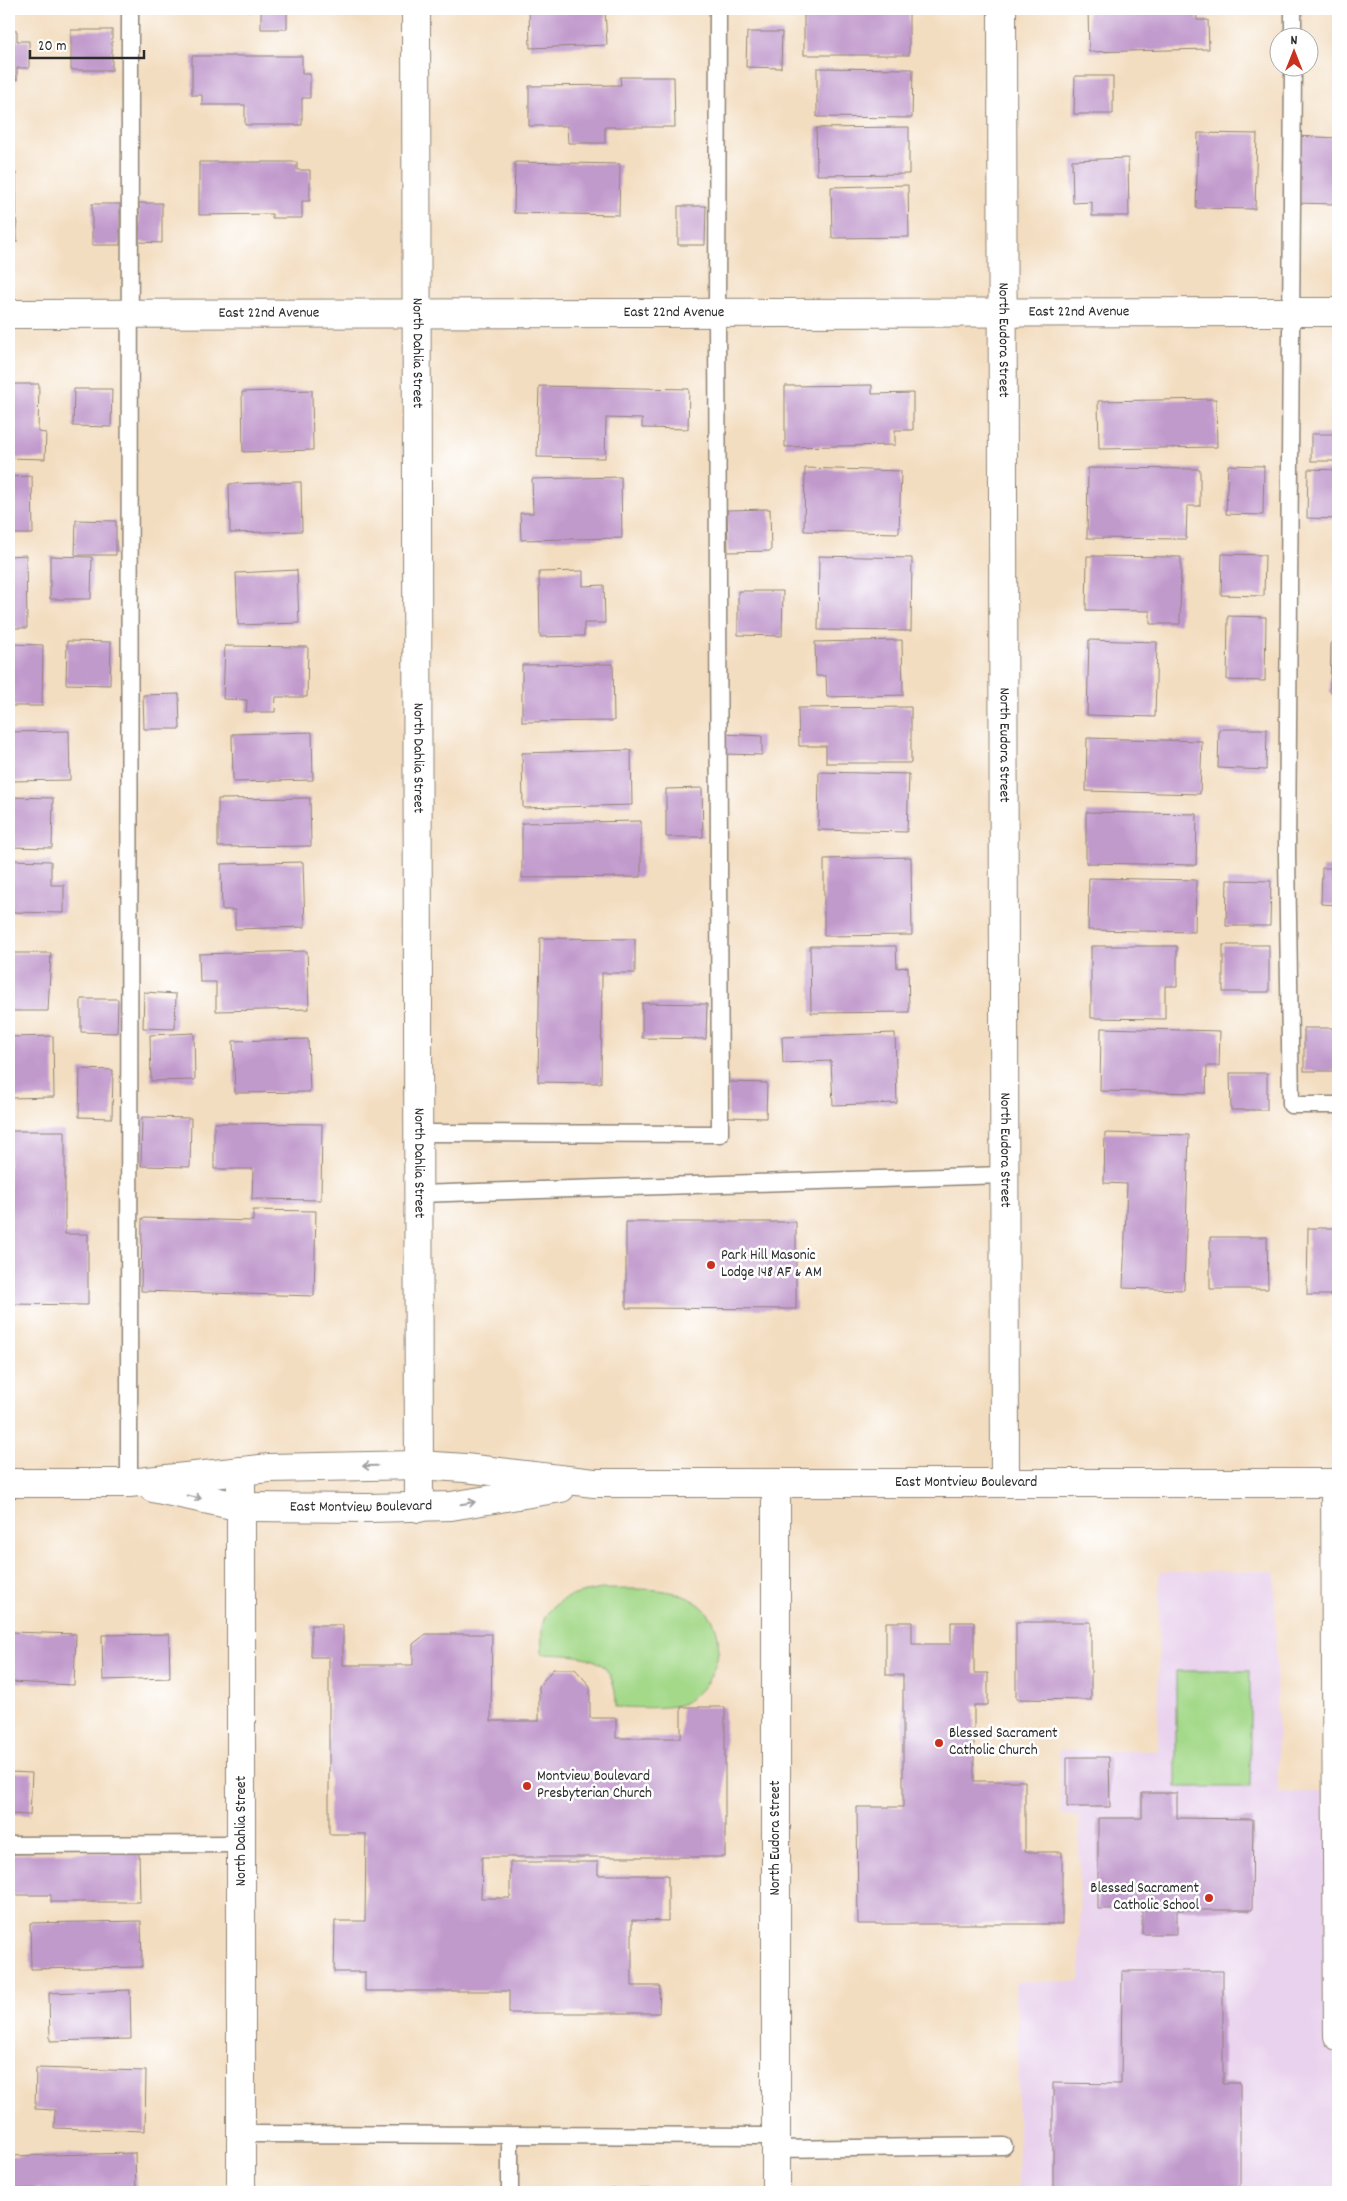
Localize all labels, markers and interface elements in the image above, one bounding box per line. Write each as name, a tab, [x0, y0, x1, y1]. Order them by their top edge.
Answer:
scale bar	[30, 28, 144, 60]
north arrow	[1270, 28, 1320, 78]
text: N	[1291, 31, 1298, 51]
text: 20 m	[38, 36, 66, 58]
street label: North Eudora Street	[992, 282, 1014, 398]
street label: North Dahlia Street	[406, 298, 428, 409]
street label: East 22nd Avenue	[1029, 301, 1130, 323]
street label: East 22nd Avenue	[624, 302, 725, 324]
street label: East 22nd Avenue	[219, 303, 320, 325]
street label: North Eudora Street	[992, 687, 1015, 803]
street label: North Dahlia Street	[406, 703, 429, 814]
street label: North Eudora Street	[993, 1092, 1015, 1208]
street label: North Dahlia Street	[407, 1108, 429, 1219]
place label: Park Hill Masonic Lodge 148 AF & AM	[721, 1245, 822, 1284]
marker: Park Hill Masonic Lodge 148 AF & AM	[705, 1259, 717, 1271]
one-way arrow	[363, 1461, 379, 1471]
street label: East Montview Boulevard	[895, 1472, 1037, 1494]
one-way arrow	[186, 1493, 202, 1502]
street label: East Montview Boulevard	[290, 1495, 432, 1519]
one-way arrow	[459, 1498, 475, 1508]
place label: Blessed Sacrament Catholic Church	[949, 1723, 1058, 1762]
marker: Blessed Sacrament Catholic Church	[933, 1737, 945, 1749]
place label: Montview Boulevard Presbyterian Church	[537, 1766, 652, 1805]
street label: North Dahlia Street	[231, 1775, 253, 1886]
marker: Montview Boulevard Presbyterian Church	[521, 1780, 533, 1792]
street label: North Eudora Street	[765, 1780, 787, 1895]
place label: Blessed Sacrament Catholic School	[1090, 1878, 1199, 1917]
marker: Blessed Sacrament Catholic School	[1203, 1892, 1215, 1904]

